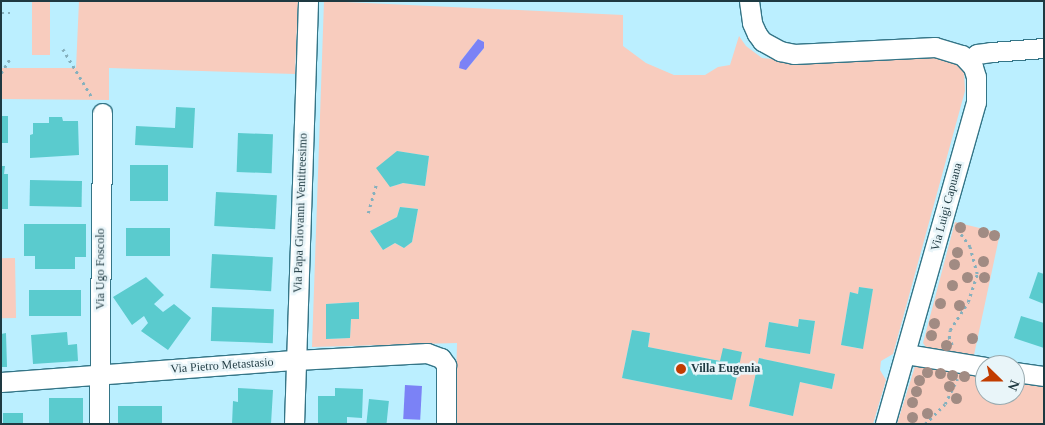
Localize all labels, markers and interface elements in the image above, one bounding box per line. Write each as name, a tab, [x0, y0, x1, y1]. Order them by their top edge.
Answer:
street label: Via Papa Giovanni Ventitreesimo	[291, 133, 311, 293]
street label: Via Luigi Capuana	[928, 161, 966, 253]
street label: Via Ugo Foscolo	[94, 228, 108, 310]
street label: Via Pietro Metastasio	[170, 355, 274, 377]
north arrow	[975, 355, 1025, 405]
place label: Villa Eugenia	[691, 362, 760, 376]
marker: Villa Eugenia	[675, 363, 687, 375]
text: N	[1005, 378, 1022, 393]

